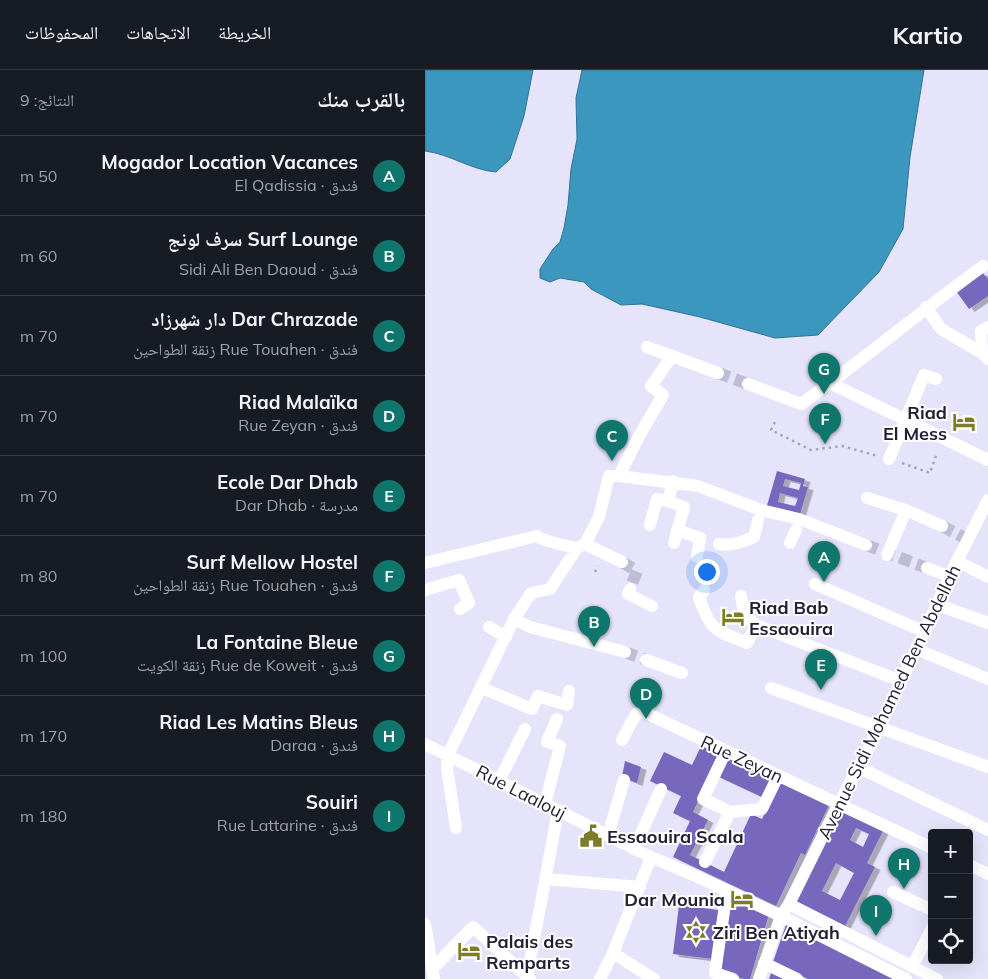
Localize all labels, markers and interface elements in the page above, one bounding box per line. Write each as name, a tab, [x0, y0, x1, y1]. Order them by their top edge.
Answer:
text: Kartio	[892, 20, 963, 50]
text: المحفوظات	[25, 21, 98, 44]
text: الاتجاهات	[126, 21, 190, 44]
text: الخريطة	[218, 21, 271, 44]
text: بالقرب منك	[317, 86, 405, 112]
text: النتائج: 9	[20, 90, 74, 110]
text: Mogador Location Vacances	[101, 150, 358, 174]
text: 50 m	[20, 166, 57, 186]
text: A	[383, 166, 395, 186]
text: فندق · El Qadissia	[235, 175, 358, 195]
text: Surf Lounge سرف لونج	[168, 227, 358, 251]
text: 60 m	[20, 246, 57, 266]
text: B	[383, 246, 395, 266]
text: فندق · Sidi Ali Ben Daoud	[179, 259, 358, 279]
text: Dar Chrazade دار شهرزاد	[151, 307, 358, 331]
text: 70 m	[20, 326, 57, 346]
text: C	[384, 326, 394, 346]
text: فندق · Rue Touahen زنقة الطواحين	[133, 339, 358, 359]
pin: G	[808, 353, 840, 394]
text: Riad Malaïka	[239, 390, 358, 414]
place label: Riad El Mess	[883, 401, 947, 445]
pin: F	[809, 403, 841, 444]
text: 70 m	[20, 406, 57, 426]
text: D	[383, 406, 395, 426]
hotel icon: Riad El Mess	[951, 409, 977, 435]
text: فندق · Rue Zeyan	[238, 415, 358, 435]
pin: C	[596, 420, 628, 461]
text: Ecole Dar Dhab	[217, 470, 358, 494]
text: 70 m	[20, 486, 57, 506]
text: E	[384, 486, 394, 506]
text: مدرسة · Dar Dhab	[235, 495, 358, 515]
pin: A	[808, 541, 840, 582]
text: Surf Mellow Hostel	[186, 550, 358, 574]
your location	[694, 559, 720, 585]
street label: Avenue Sidi Mohamed Ben Abdellah	[812, 561, 966, 843]
text: 80 m	[20, 566, 57, 586]
text: F	[384, 566, 394, 586]
text: فندق · Rue Touahen زنقة الطواحين	[133, 575, 358, 595]
place label: Riad Bab Essaouira	[749, 596, 833, 640]
hotel icon: Riad Bab Essaouira	[720, 604, 746, 630]
pin: B	[578, 606, 610, 647]
text: La Fontaine Bleue	[196, 630, 358, 654]
text: 100 m	[20, 646, 67, 666]
text: G	[383, 646, 395, 666]
pin: E	[805, 649, 837, 690]
text: فندق · Rue de Koweit زنقة الكويت	[137, 655, 358, 675]
pin: D	[630, 678, 662, 719]
text: Riad Les Matins Bleus	[159, 710, 358, 734]
text: 170 m	[20, 726, 67, 746]
text: H	[383, 726, 395, 746]
street label: Rue Zeyan	[697, 730, 787, 788]
text: فندق · Daraa	[270, 735, 358, 755]
street label: Rue Laalouj	[472, 760, 570, 824]
text: Souiri	[306, 790, 358, 814]
text: 180 m	[20, 806, 67, 826]
text: I	[387, 806, 391, 826]
text: فندق · Rue Lattarine	[217, 815, 358, 835]
public building icon: Essaouira Scala	[578, 823, 604, 849]
place label: Essaouira Scala	[607, 825, 744, 848]
map controls	[928, 829, 973, 964]
button: +	[928, 829, 973, 874]
pin: H	[888, 848, 920, 889]
button: −	[928, 874, 973, 919]
hotel icon: Dar Mounia	[729, 886, 755, 912]
place label: Dar Mounia	[624, 888, 725, 911]
pin: I	[860, 895, 892, 936]
synagogue icon: Ziri Ben Atiyah	[683, 919, 709, 945]
button: locate	[928, 919, 973, 964]
place label: Ziri Ben Atiyah	[713, 921, 840, 944]
place label: Palais des Remparts	[486, 930, 573, 974]
hotel icon: Palais des Remparts	[456, 938, 482, 964]

